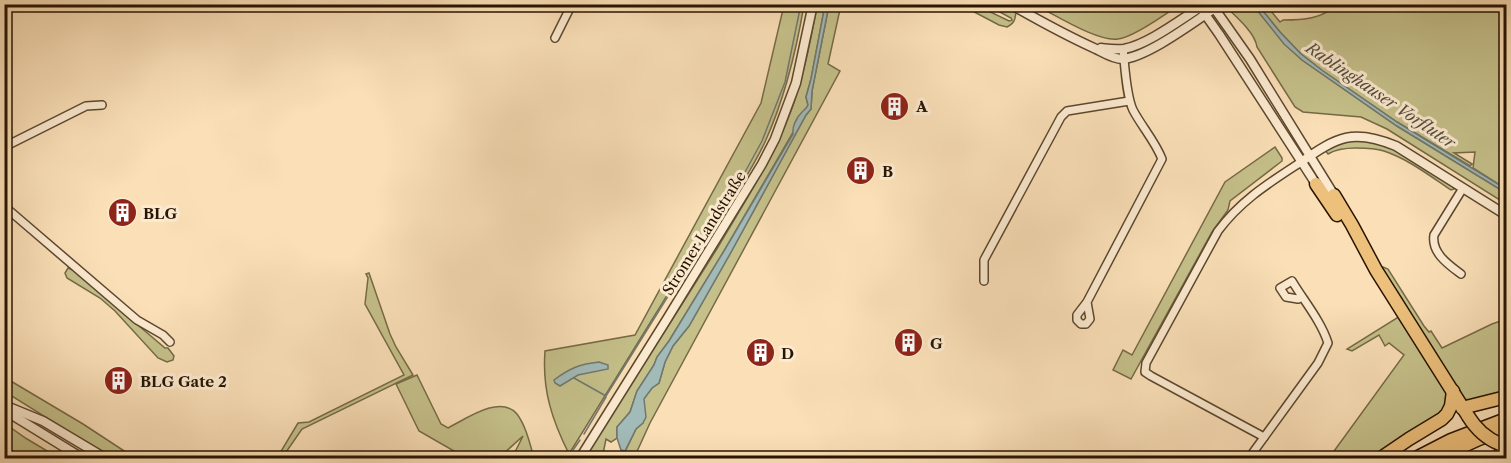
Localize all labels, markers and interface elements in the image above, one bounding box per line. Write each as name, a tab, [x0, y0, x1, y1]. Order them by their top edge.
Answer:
water label: Rablinghauser Vorfluter	[1301, 36, 1461, 153]
building icon: A	[879, 90, 911, 122]
place label: A	[915, 97, 928, 116]
building icon: B	[845, 155, 877, 187]
place label: B	[882, 162, 893, 181]
street label: Stromer Landstraße	[658, 167, 750, 299]
building icon: BLG	[106, 197, 138, 229]
place label: BLG	[143, 204, 177, 223]
building icon: G	[893, 327, 925, 359]
place label: G	[930, 334, 943, 353]
building icon: D	[744, 337, 776, 369]
place label: D	[781, 344, 794, 363]
building icon: BLG Gate 2	[103, 365, 135, 397]
place label: BLG Gate 2	[140, 372, 227, 391]

